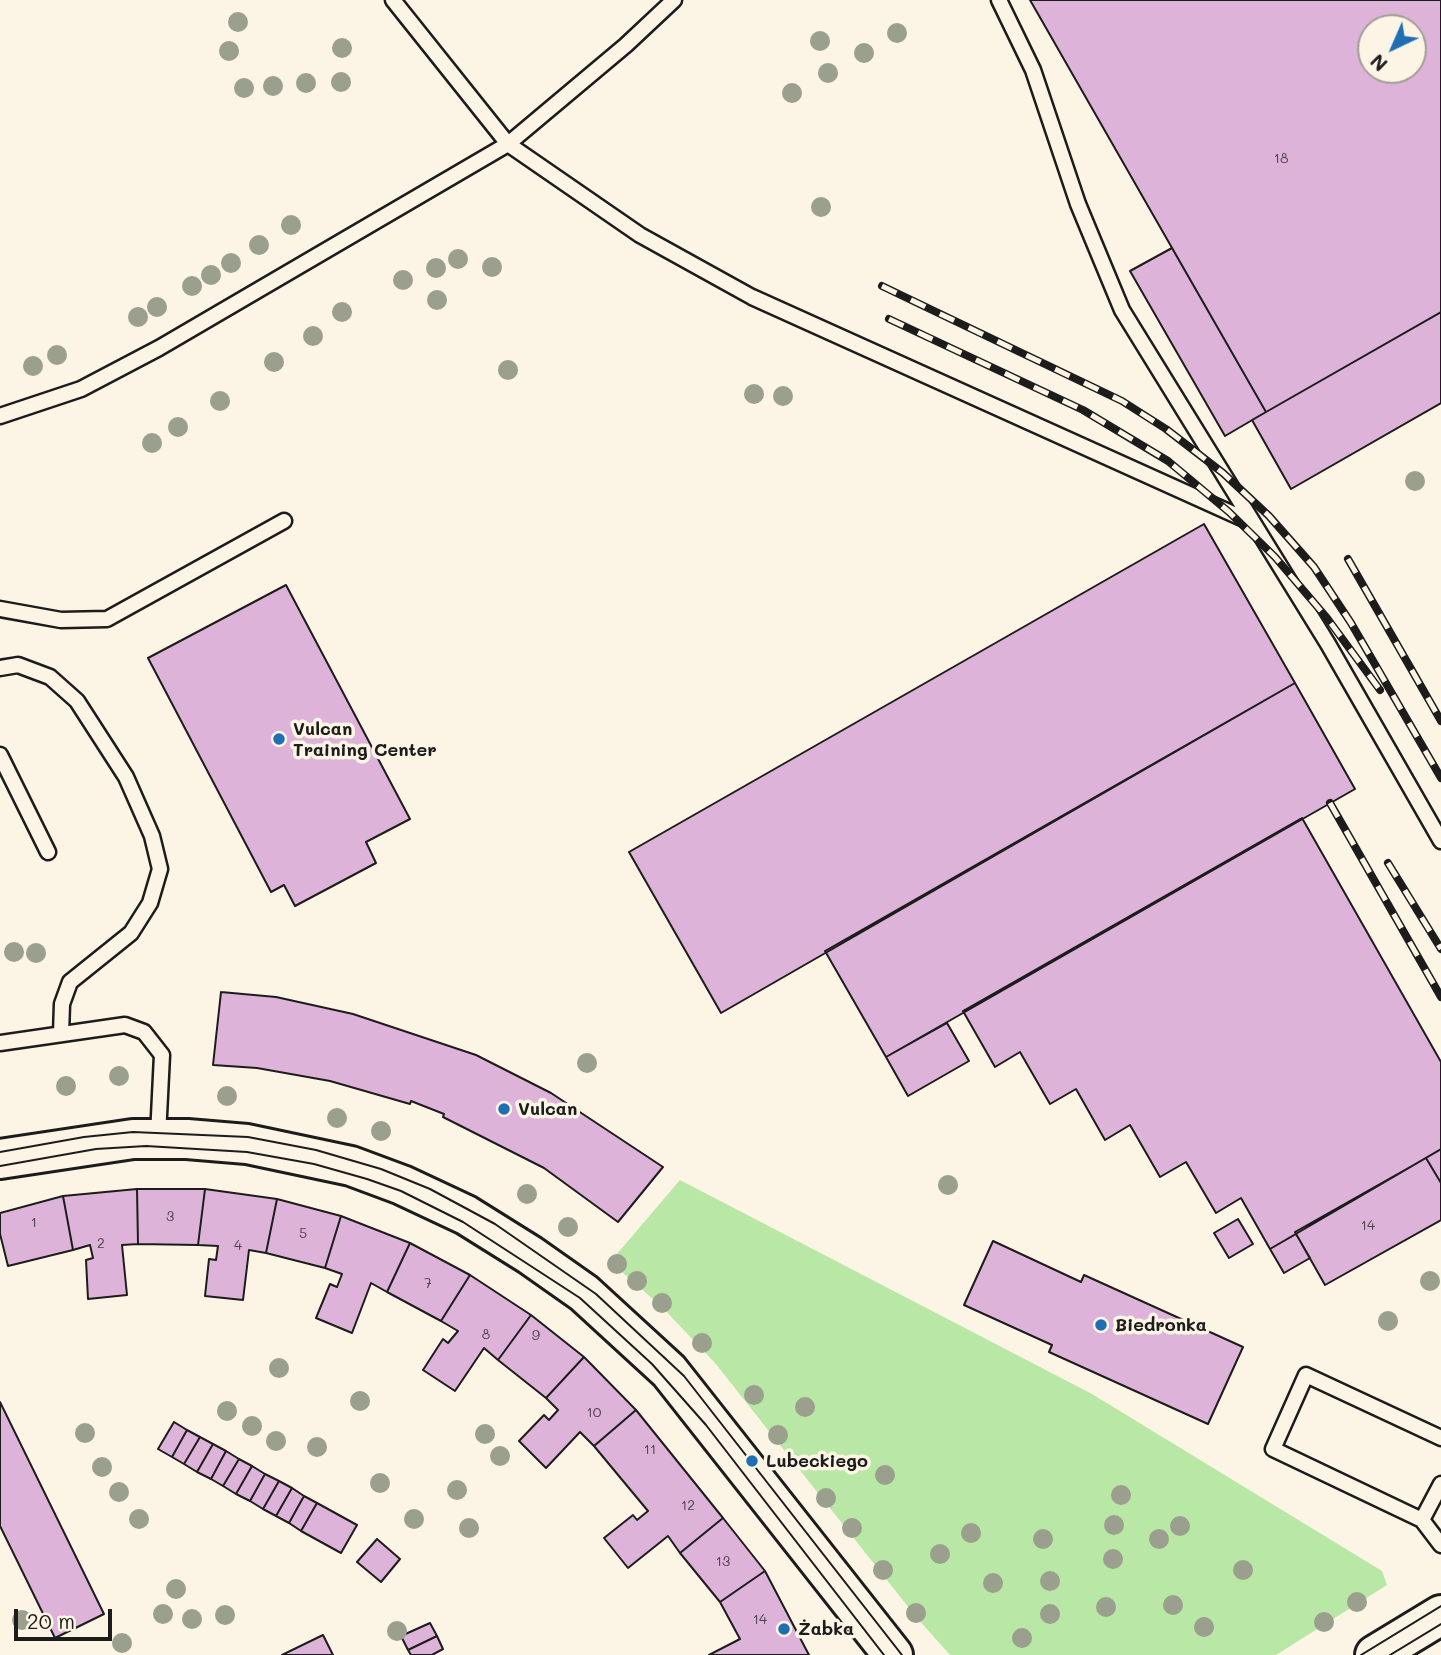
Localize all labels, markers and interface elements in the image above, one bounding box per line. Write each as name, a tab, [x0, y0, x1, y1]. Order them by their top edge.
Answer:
north arrow	[1357, 14, 1427, 84]
text: N	[1365, 49, 1392, 77]
house number: 18	[1274, 151, 1288, 167]
place label: Vulcan Training Center	[293, 718, 437, 760]
marker: Vulcan Training Center	[271, 731, 287, 747]
place label: Vulcan	[518, 1098, 577, 1120]
marker: Vulcan	[496, 1101, 512, 1117]
house number: 3	[166, 1209, 174, 1225]
house number: 1	[31, 1215, 37, 1231]
house number: 14	[1361, 1218, 1375, 1234]
house number: 5	[299, 1226, 307, 1242]
house number: 2	[97, 1236, 105, 1252]
house number: 4	[234, 1238, 242, 1254]
house number: 7	[424, 1276, 432, 1292]
place label: Biedronka	[1115, 1314, 1207, 1336]
marker: Biedronka	[1093, 1317, 1109, 1333]
house number: 8	[482, 1327, 490, 1343]
house number: 9	[532, 1328, 540, 1344]
house number: 10	[587, 1405, 601, 1421]
house number: 11	[644, 1442, 656, 1458]
place label: Lubeckiego	[766, 1450, 868, 1472]
marker: Lubeckiego	[744, 1453, 760, 1469]
house number: 12	[681, 1498, 695, 1514]
house number: 13	[716, 1554, 730, 1570]
scale bar	[18, 1596, 116, 1640]
text: 20 m	[27, 1607, 75, 1634]
house number: 14	[753, 1612, 767, 1628]
place label: Żabka	[798, 1618, 854, 1640]
marker: Żabka	[776, 1621, 792, 1637]

